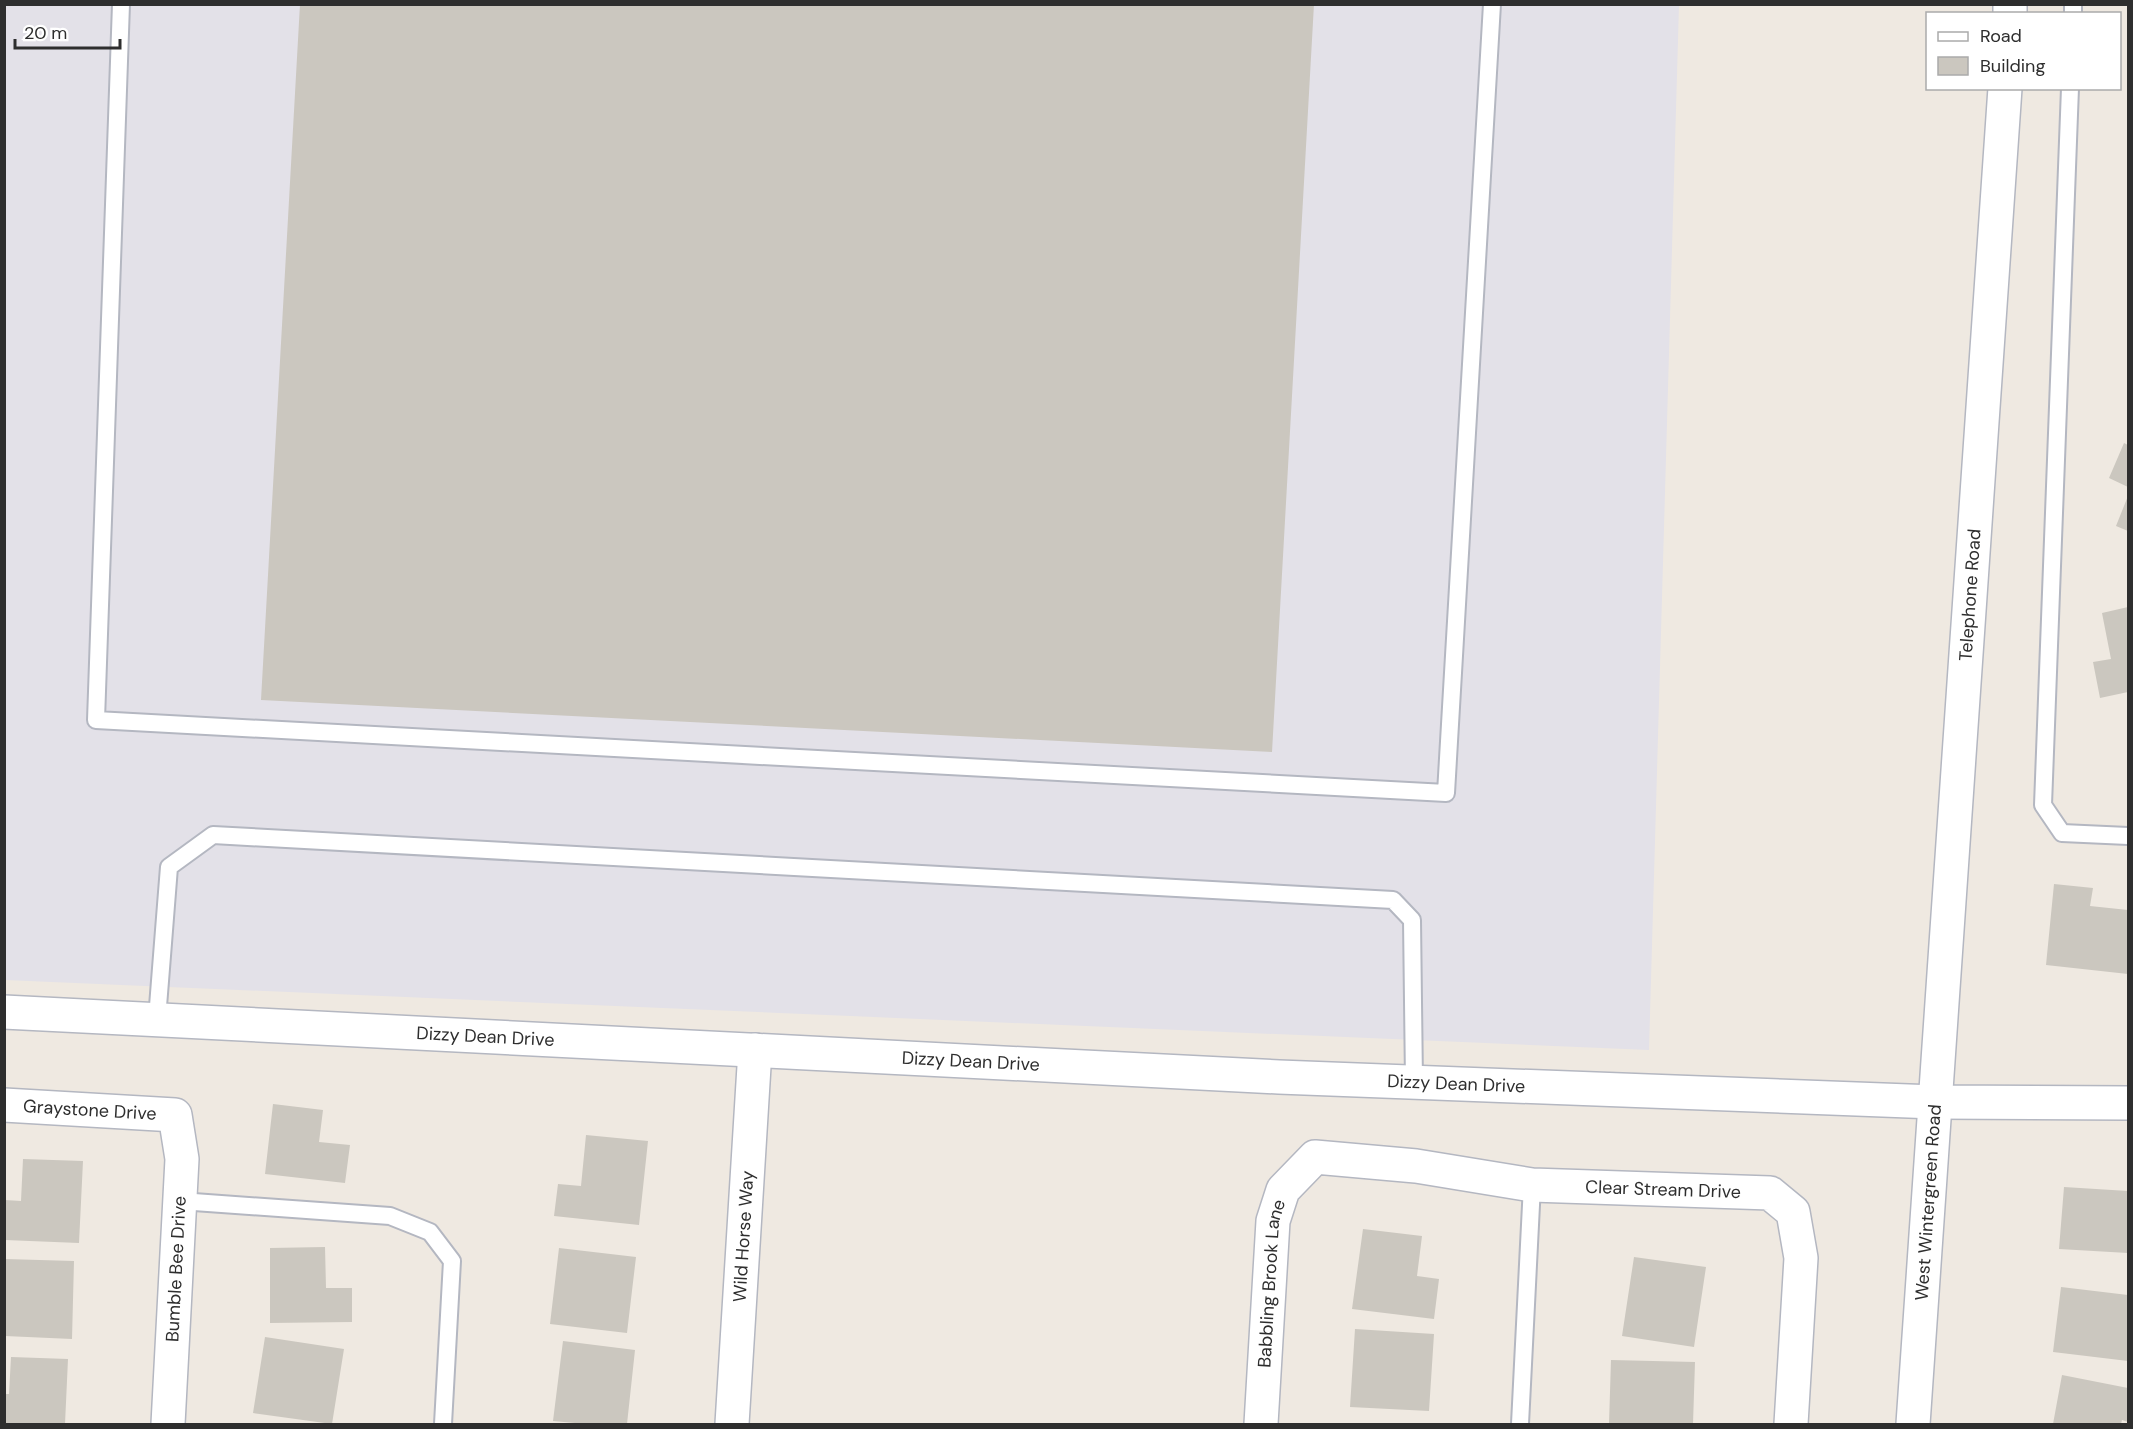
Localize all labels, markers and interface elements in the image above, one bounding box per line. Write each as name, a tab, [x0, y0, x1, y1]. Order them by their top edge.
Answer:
scale bar	[15, 12, 120, 50]
legend	[1926, 12, 2121, 90]
text: 20 m	[24, 21, 67, 45]
text: Road	[1980, 24, 2022, 48]
text: Building	[1980, 54, 2045, 78]
street label: Telephone Road	[1954, 528, 1987, 662]
street label: Dizzy Dean Drive	[416, 1021, 555, 1052]
street label: Dizzy Dean Drive	[901, 1046, 1040, 1077]
street label: Dizzy Dean Drive	[1387, 1069, 1526, 1098]
street label: Graystone Drive	[22, 1094, 157, 1126]
street label: West Wintergreen Road	[1910, 1104, 1947, 1302]
street label: Wild Horse Way	[728, 1170, 760, 1303]
street label: Clear Stream Drive	[1585, 1175, 1741, 1204]
street label: Bumble Bee Drive	[160, 1195, 192, 1343]
street label: Babbling Brook Lane	[1252, 1196, 1291, 1368]

